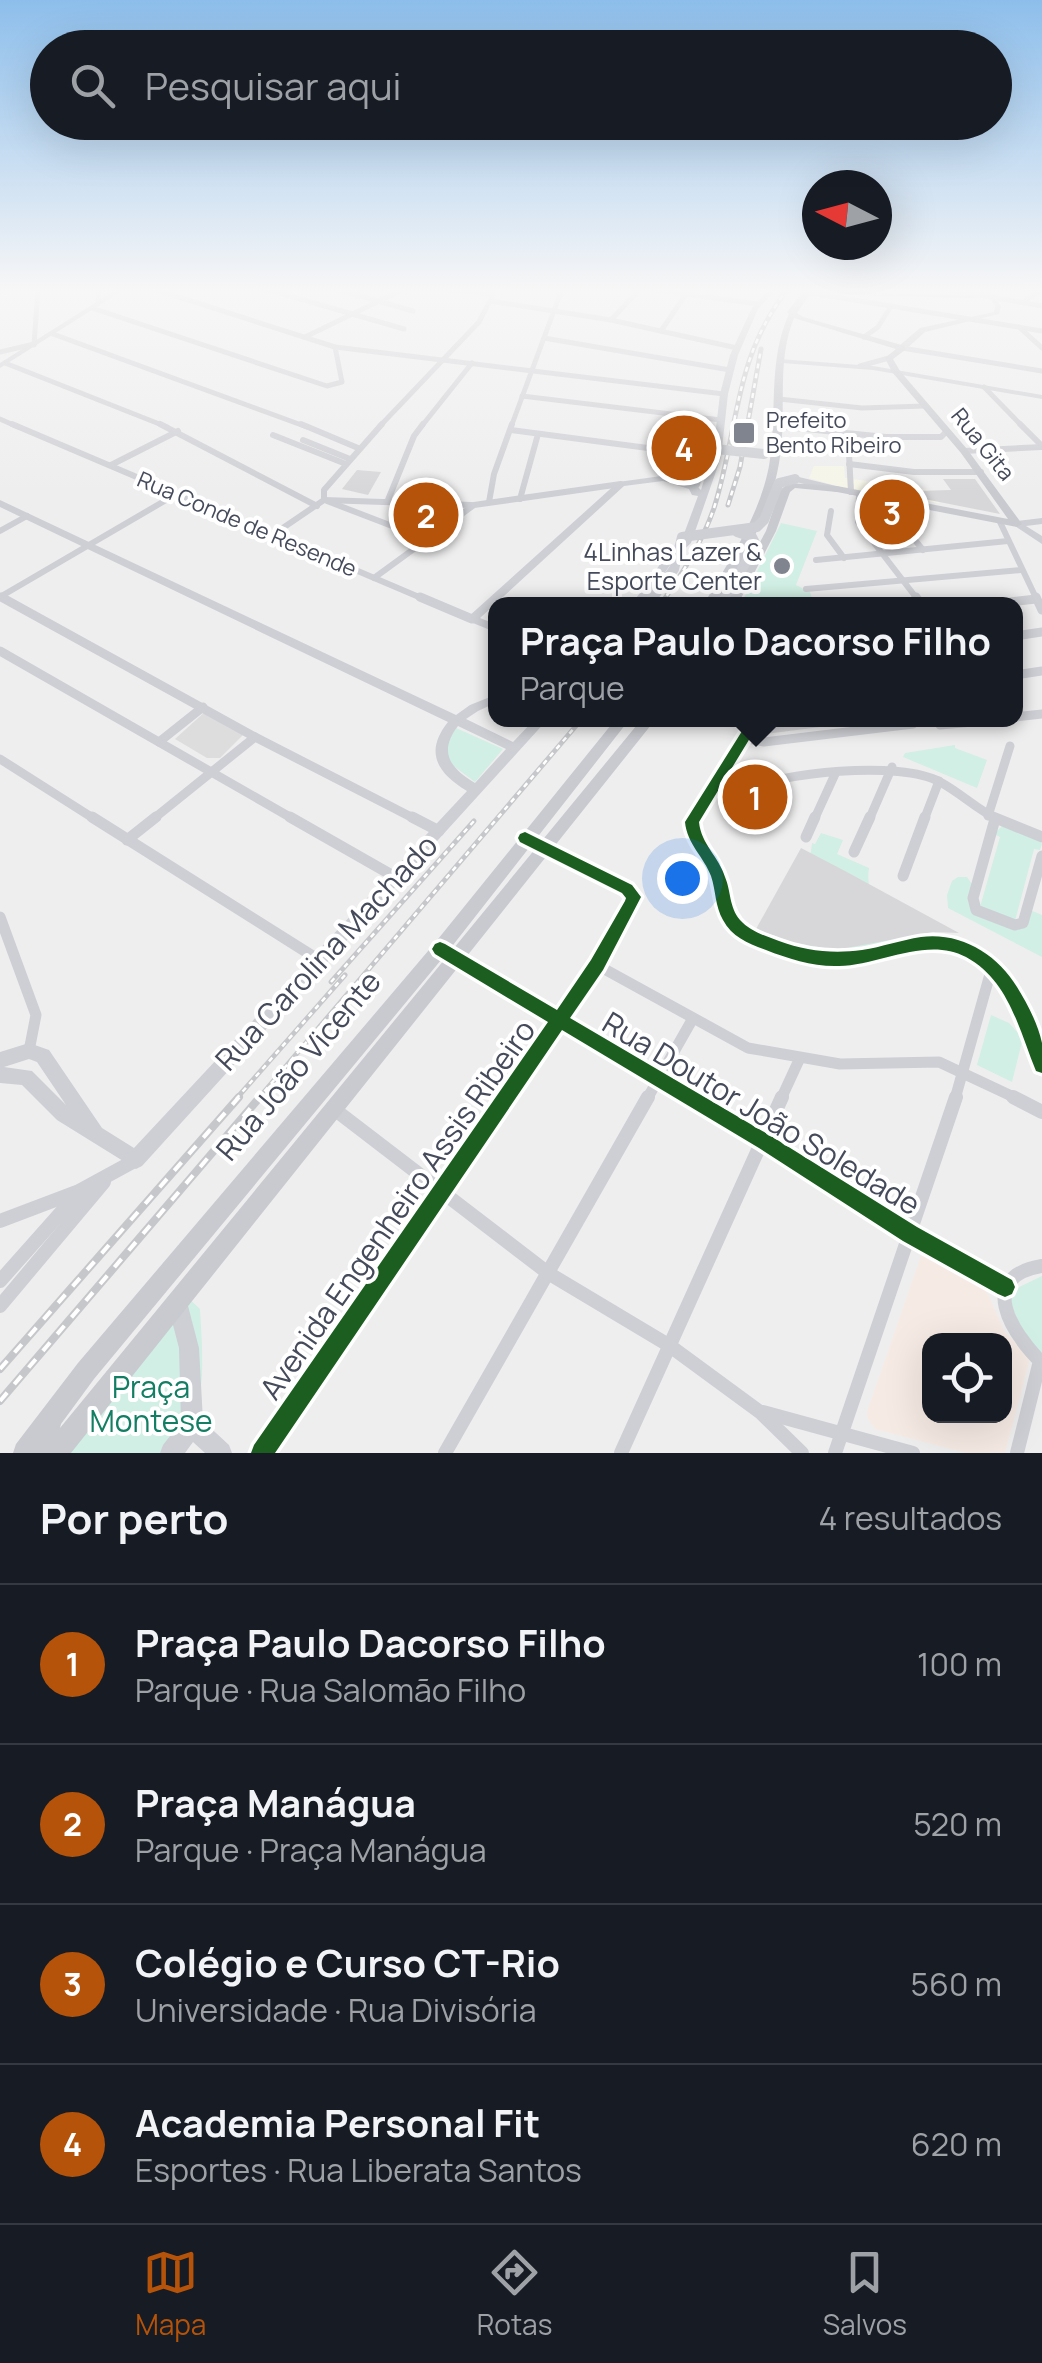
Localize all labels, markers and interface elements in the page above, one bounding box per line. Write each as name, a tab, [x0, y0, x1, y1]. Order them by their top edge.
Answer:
search box	[30, 30, 1012, 140]
icon: search	[65, 58, 120, 113]
text: Pesquisar aqui	[145, 59, 401, 111]
north arrow	[802, 170, 892, 260]
street label: Rua Gita	[945, 401, 1021, 487]
place label: Prefeito Bento Ribeiro	[766, 405, 902, 460]
pin: 4	[652, 410, 716, 486]
marker: Prefeito Bento Ribeiro	[731, 420, 757, 446]
street label: Rua Conde de Resende	[133, 464, 361, 584]
pin: 3	[860, 474, 924, 550]
pin: 2	[394, 478, 458, 552]
place label: 4Linhas Lazer & Esporte Center	[583, 534, 762, 598]
marker: 4Linhas Lazer & Esporte Center	[771, 555, 793, 577]
popup	[488, 597, 1023, 727]
text: Praça Paulo Dacorso Filho	[520, 614, 991, 666]
text: Parque	[520, 666, 625, 710]
pin: 1	[722, 760, 788, 834]
street label: Rua Carolina Machado	[206, 825, 446, 1079]
your location	[657, 853, 708, 904]
street label: Rua João Vicente	[206, 961, 389, 1169]
street label: Rua Doutor João Soledade	[595, 1001, 928, 1224]
street label: Avenida Engenheiro Assis Ribeiro	[250, 1011, 544, 1407]
map controls	[922, 1333, 1012, 1423]
button: locate	[922, 1333, 1012, 1423]
park label: Praça Montese	[89, 1366, 213, 1441]
text: Por perto	[40, 1489, 228, 1547]
text: 4 resultados	[818, 1496, 1002, 1540]
text: Praça Paulo Dacorso Filho	[135, 1616, 606, 1668]
text: 1	[65, 1642, 80, 1686]
text: 100 m	[917, 1642, 1002, 1686]
text: Parque · Rua Salomão Filho	[135, 1668, 526, 1712]
text: Praça Manágua	[135, 1776, 416, 1828]
text: 2	[63, 1802, 82, 1846]
text: 520 m	[913, 1802, 1002, 1846]
text: Parque · Praça Manágua	[135, 1828, 487, 1872]
text: Colégio e Curso CT-Rio	[135, 1936, 560, 1988]
text: 3	[63, 1962, 82, 2006]
text: 560 m	[911, 1962, 1002, 2006]
text: Universidade · Rua Divisória	[135, 1988, 536, 2032]
text: Academia Personal Fit	[135, 2096, 540, 2148]
text: 4	[63, 2122, 82, 2166]
text: 620 m	[911, 2122, 1002, 2166]
text: Esportes · Rua Liberata Santos	[135, 2148, 582, 2192]
tab: Mapa	[135, 2245, 206, 2343]
tab: Rotas	[477, 2245, 552, 2343]
tab: Salvos	[823, 2245, 907, 2343]

